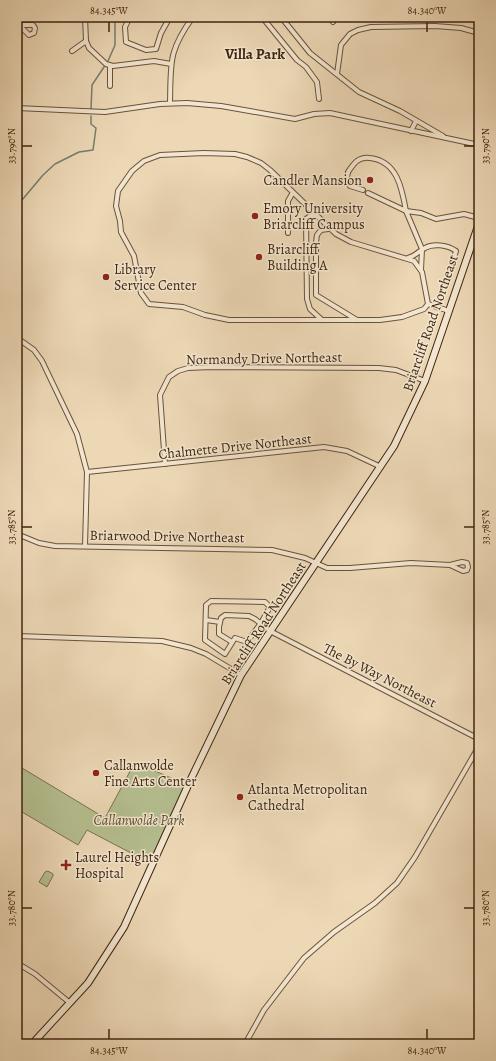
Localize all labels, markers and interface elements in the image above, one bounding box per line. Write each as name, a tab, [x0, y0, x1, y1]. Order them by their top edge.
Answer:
text: 84.345°W	[90, 4, 129, 17]
text: 84.340°W	[408, 4, 447, 17]
district label: Villa Park	[224, 44, 285, 64]
text: 33.790°N	[5, 128, 18, 164]
text: 33.790°N	[479, 128, 492, 164]
place label: Candler Mansion	[264, 171, 362, 190]
marker: Candler Mansion	[365, 175, 375, 185]
place label: Emory University Briarcliff Campus	[263, 199, 365, 234]
marker: Emory University Briarcliff Campus	[250, 211, 260, 221]
place label: Briarcliff Building A	[267, 240, 328, 275]
marker: Briarcliff Building A	[254, 252, 264, 262]
street label: Briarcliff Road Northeast	[398, 252, 463, 394]
place label: Library Service Center	[114, 260, 197, 295]
marker: Library Service Center	[101, 272, 111, 282]
street label: Normandy Drive Northeast	[186, 348, 343, 369]
street label: Chalmette Drive Northeast	[158, 429, 313, 464]
text: 33.785°N	[5, 510, 18, 544]
text: 33.785°N	[479, 510, 492, 544]
street label: Briarwood Drive Northeast	[89, 526, 245, 547]
street label: Briarcliff Road Northeast	[216, 558, 311, 689]
street label: The By Way Northeast	[320, 639, 440, 712]
place label: Callanwolde Fine Arts Center	[104, 756, 197, 791]
marker: Callanwolde Fine Arts Center	[91, 768, 101, 778]
place label: Atlanta Metropolitan Cathedral	[247, 780, 368, 815]
marker: Atlanta Metropolitan Cathedral	[235, 792, 245, 802]
park label: Callanwolde Park	[94, 811, 184, 830]
place label: Laurel Heights Hospital	[75, 848, 159, 883]
marker: Laurel Heights Hospital	[60, 859, 72, 871]
text: 33.780°N	[5, 890, 18, 926]
text: 33.780°N	[479, 890, 492, 926]
text: 84.345°W	[90, 1044, 129, 1057]
text: 84.340°W	[408, 1044, 447, 1057]

